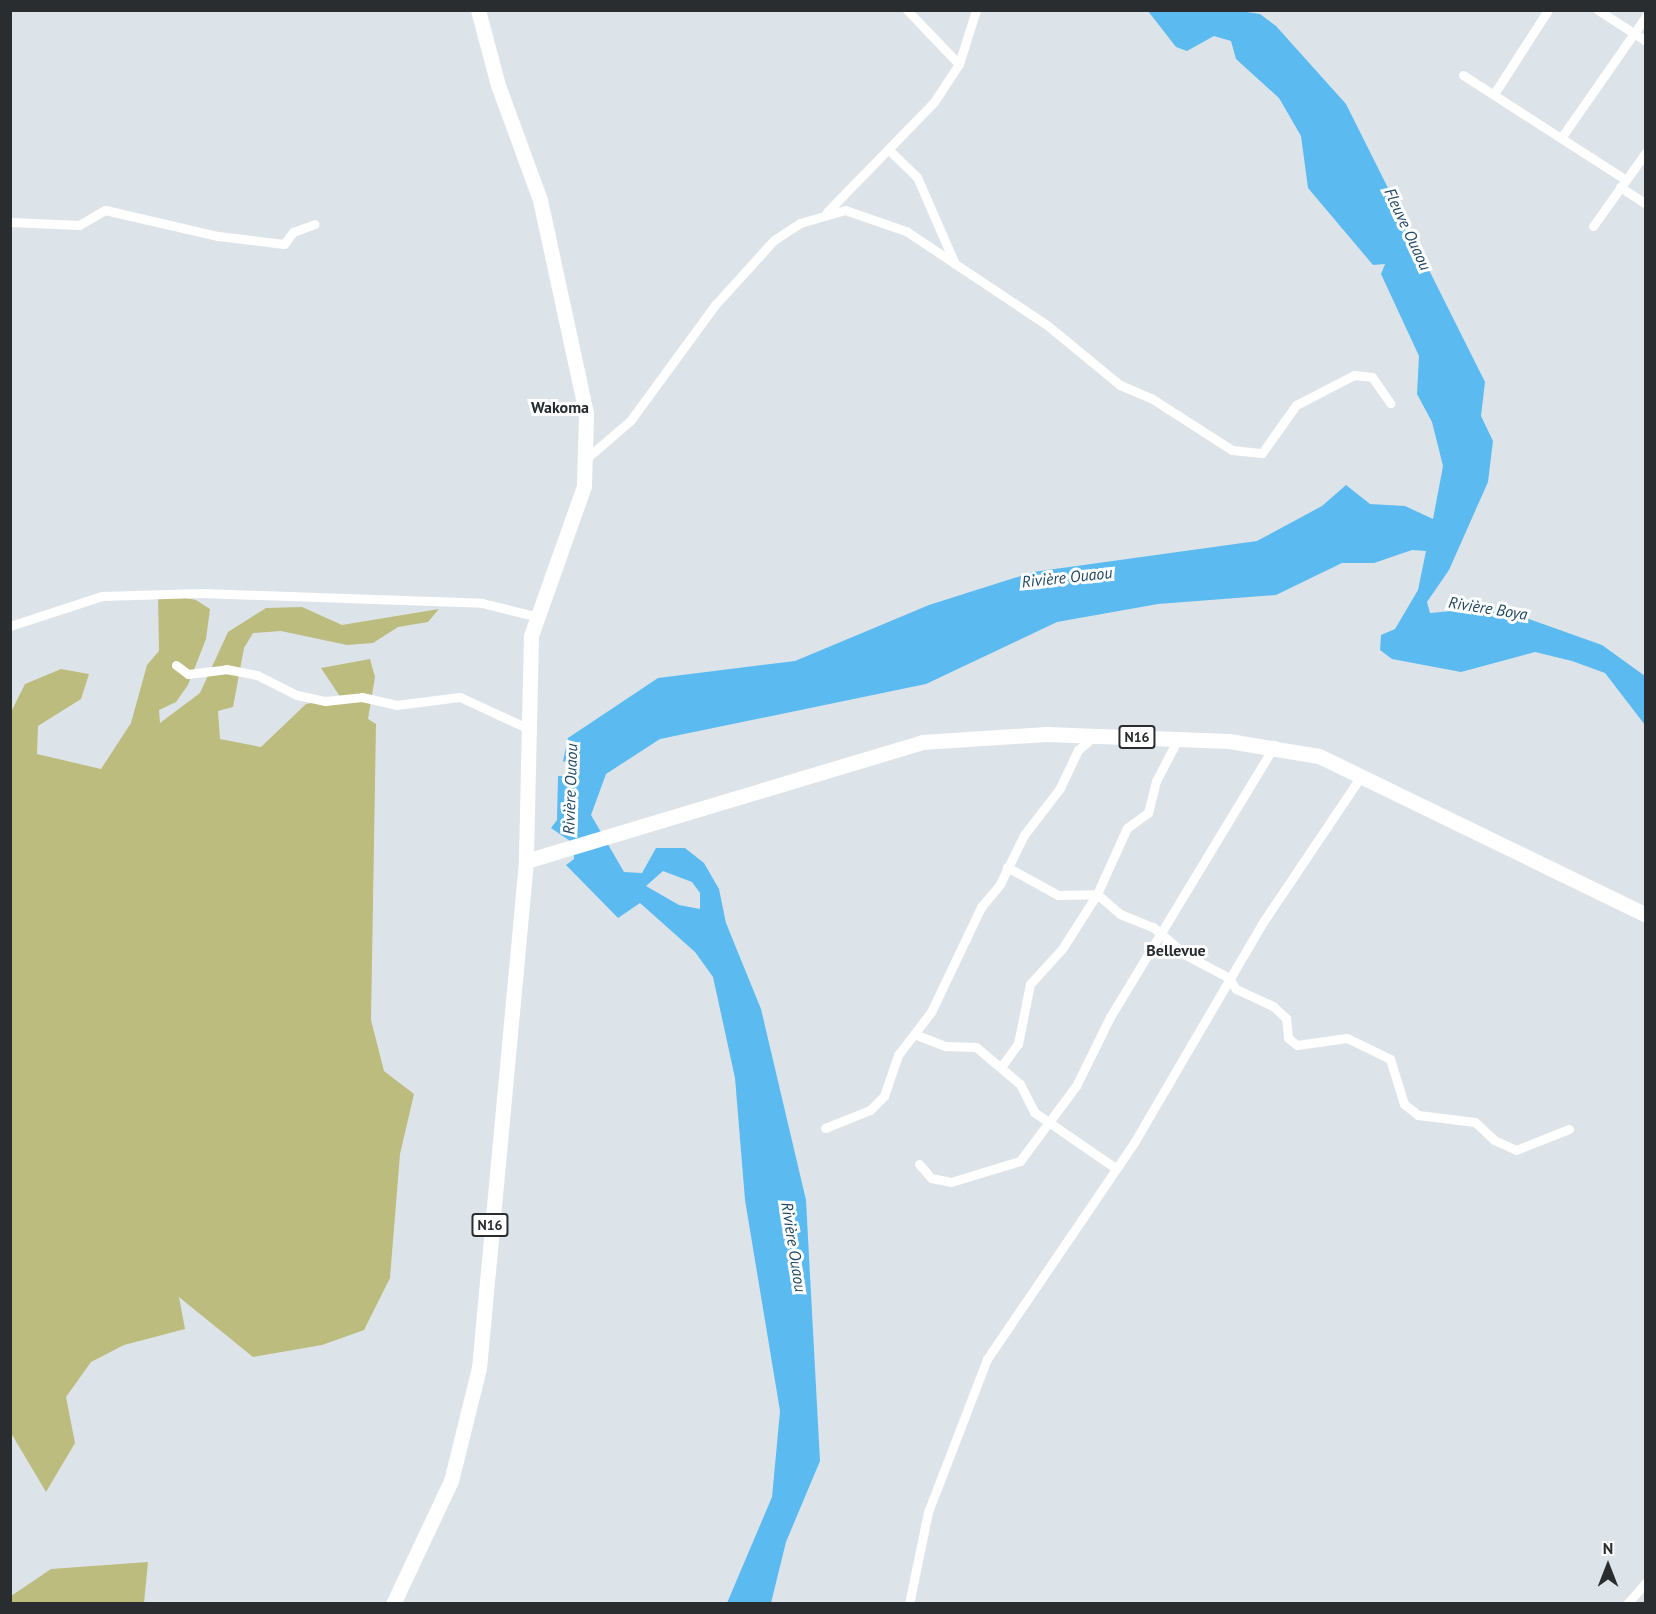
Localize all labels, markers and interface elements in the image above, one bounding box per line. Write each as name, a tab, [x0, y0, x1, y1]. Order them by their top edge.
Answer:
water label: Fleuve Ouaou	[1381, 185, 1435, 273]
district label: Wakoma	[531, 397, 589, 417]
water label: Rivière Ouaou	[1021, 563, 1113, 591]
water label: Rivière Boya	[1447, 592, 1529, 624]
road number: N16	[1118, 726, 1156, 748]
water label: Rivière Ouaou	[559, 743, 581, 835]
district label: Bellevue	[1146, 940, 1206, 960]
water label: Rivière Ouaou	[777, 1200, 811, 1294]
road number: N16	[470, 1214, 510, 1236]
north arrow	[1578, 1536, 1638, 1596]
text: N	[1603, 1538, 1613, 1558]

